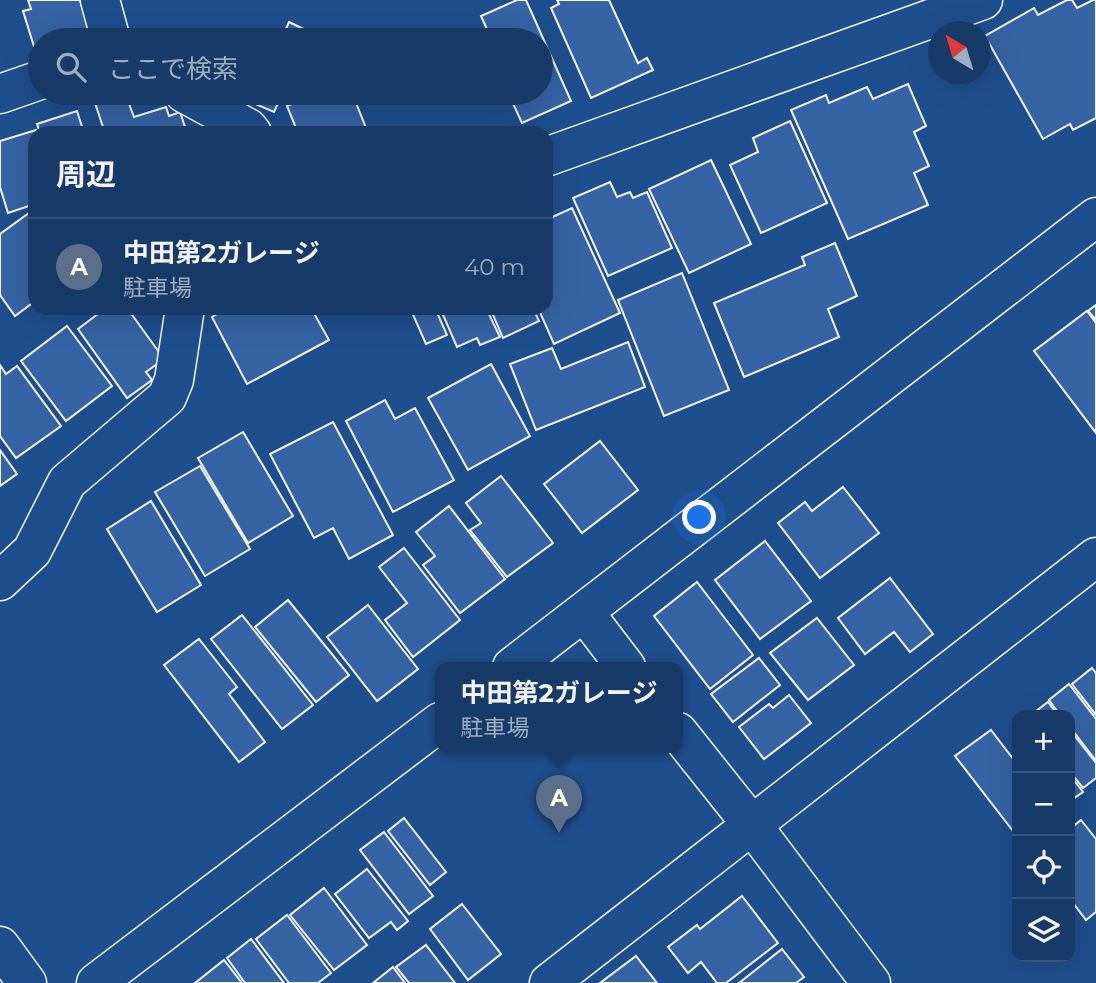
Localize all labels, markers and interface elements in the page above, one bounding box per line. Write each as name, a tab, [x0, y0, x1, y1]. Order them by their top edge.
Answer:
north arrow	[928, 21, 991, 84]
search box	[28, 28, 553, 105]
icon: search	[52, 48, 90, 86]
text: ここで検索	[108, 53, 238, 85]
text: 周辺	[56, 156, 116, 193]
text: 中田第2ガレージ	[123, 237, 320, 269]
text: A	[70, 253, 88, 281]
text: 40 m	[464, 253, 525, 281]
text: 駐車場	[123, 274, 192, 302]
your location	[682, 500, 716, 534]
popup	[435, 662, 683, 753]
text: 中田第2ガレージ	[461, 677, 657, 709]
map controls	[1012, 710, 1075, 962]
button: +	[1012, 710, 1075, 773]
text: 駐車場	[461, 714, 530, 742]
button: −	[1012, 773, 1075, 836]
pin: A	[536, 775, 582, 833]
button: locate	[1012, 836, 1075, 899]
button: layers	[1012, 899, 1075, 962]

